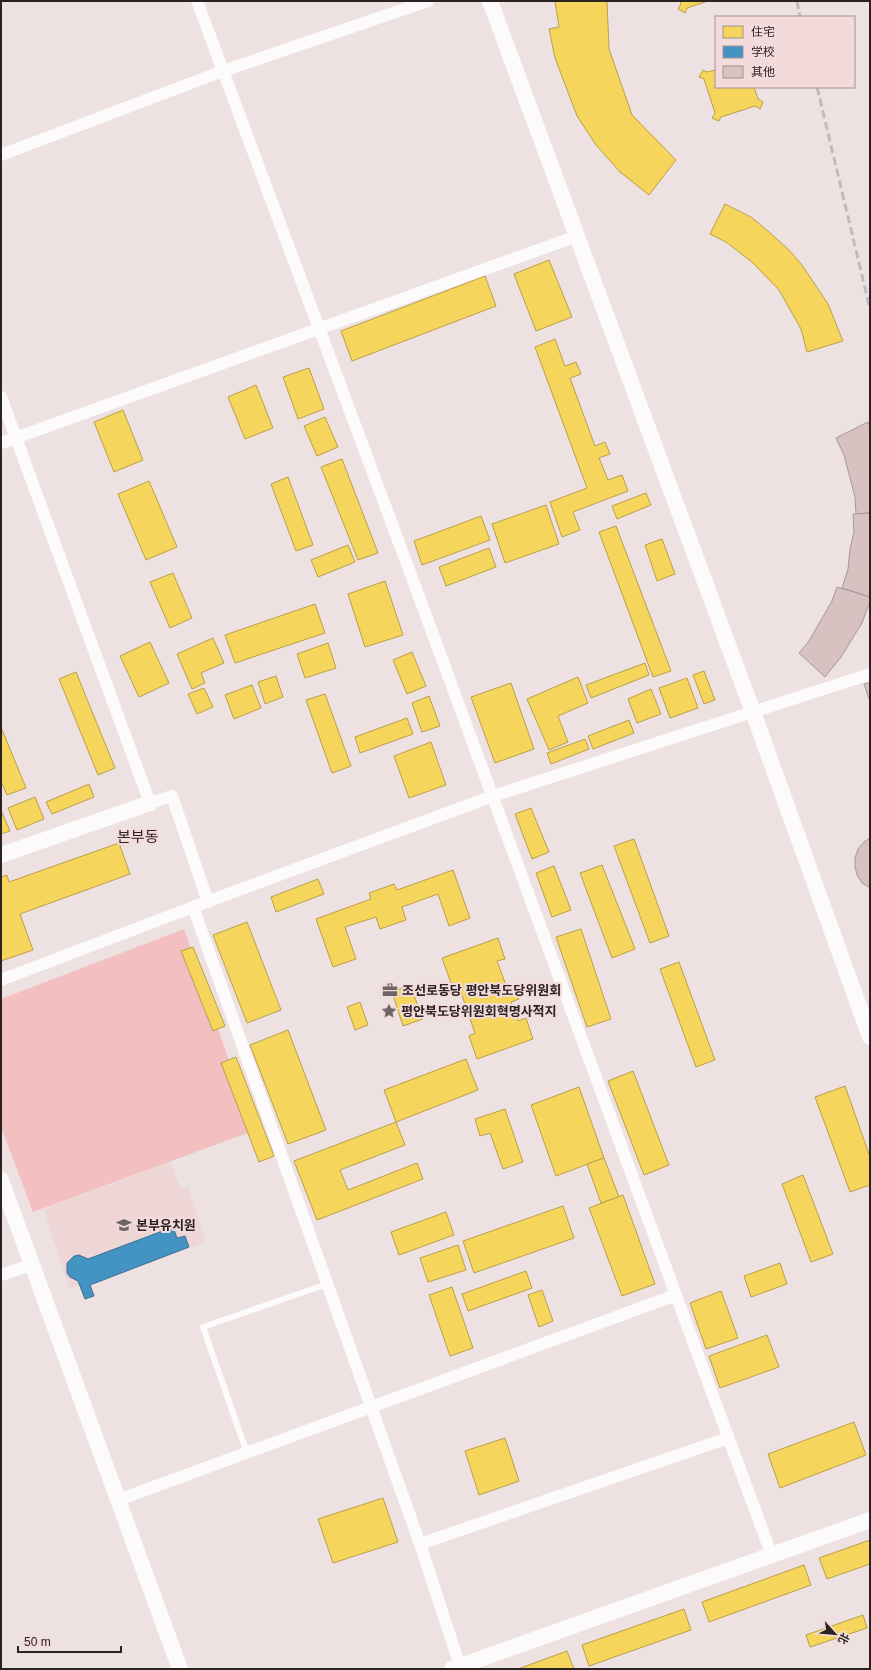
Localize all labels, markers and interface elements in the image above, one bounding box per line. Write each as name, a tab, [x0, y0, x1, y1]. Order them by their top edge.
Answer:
legend	[715, 16, 855, 88]
text: 住宅	[751, 25, 775, 39]
text: 学校	[751, 45, 775, 59]
text: 其他	[751, 65, 775, 79]
district label: 본부동	[117, 828, 159, 845]
office icon: 조선로동당 평안북도당위원회	[381, 981, 399, 999]
place label: 조선로동당 평안북도당위원회	[402, 983, 561, 998]
place icon: 평안북도당위원회혁명사적지	[380, 1002, 398, 1020]
place label: 평안북도당위원회혁명사적지	[401, 1004, 556, 1019]
school or university icon: 본부유치원	[115, 1216, 133, 1234]
place label: 본부유치원	[136, 1218, 196, 1233]
north arrow	[815, 1614, 855, 1654]
scale bar	[18, 1628, 121, 1654]
text: 北	[836, 1631, 852, 1646]
text: 50 m	[24, 1635, 51, 1649]

